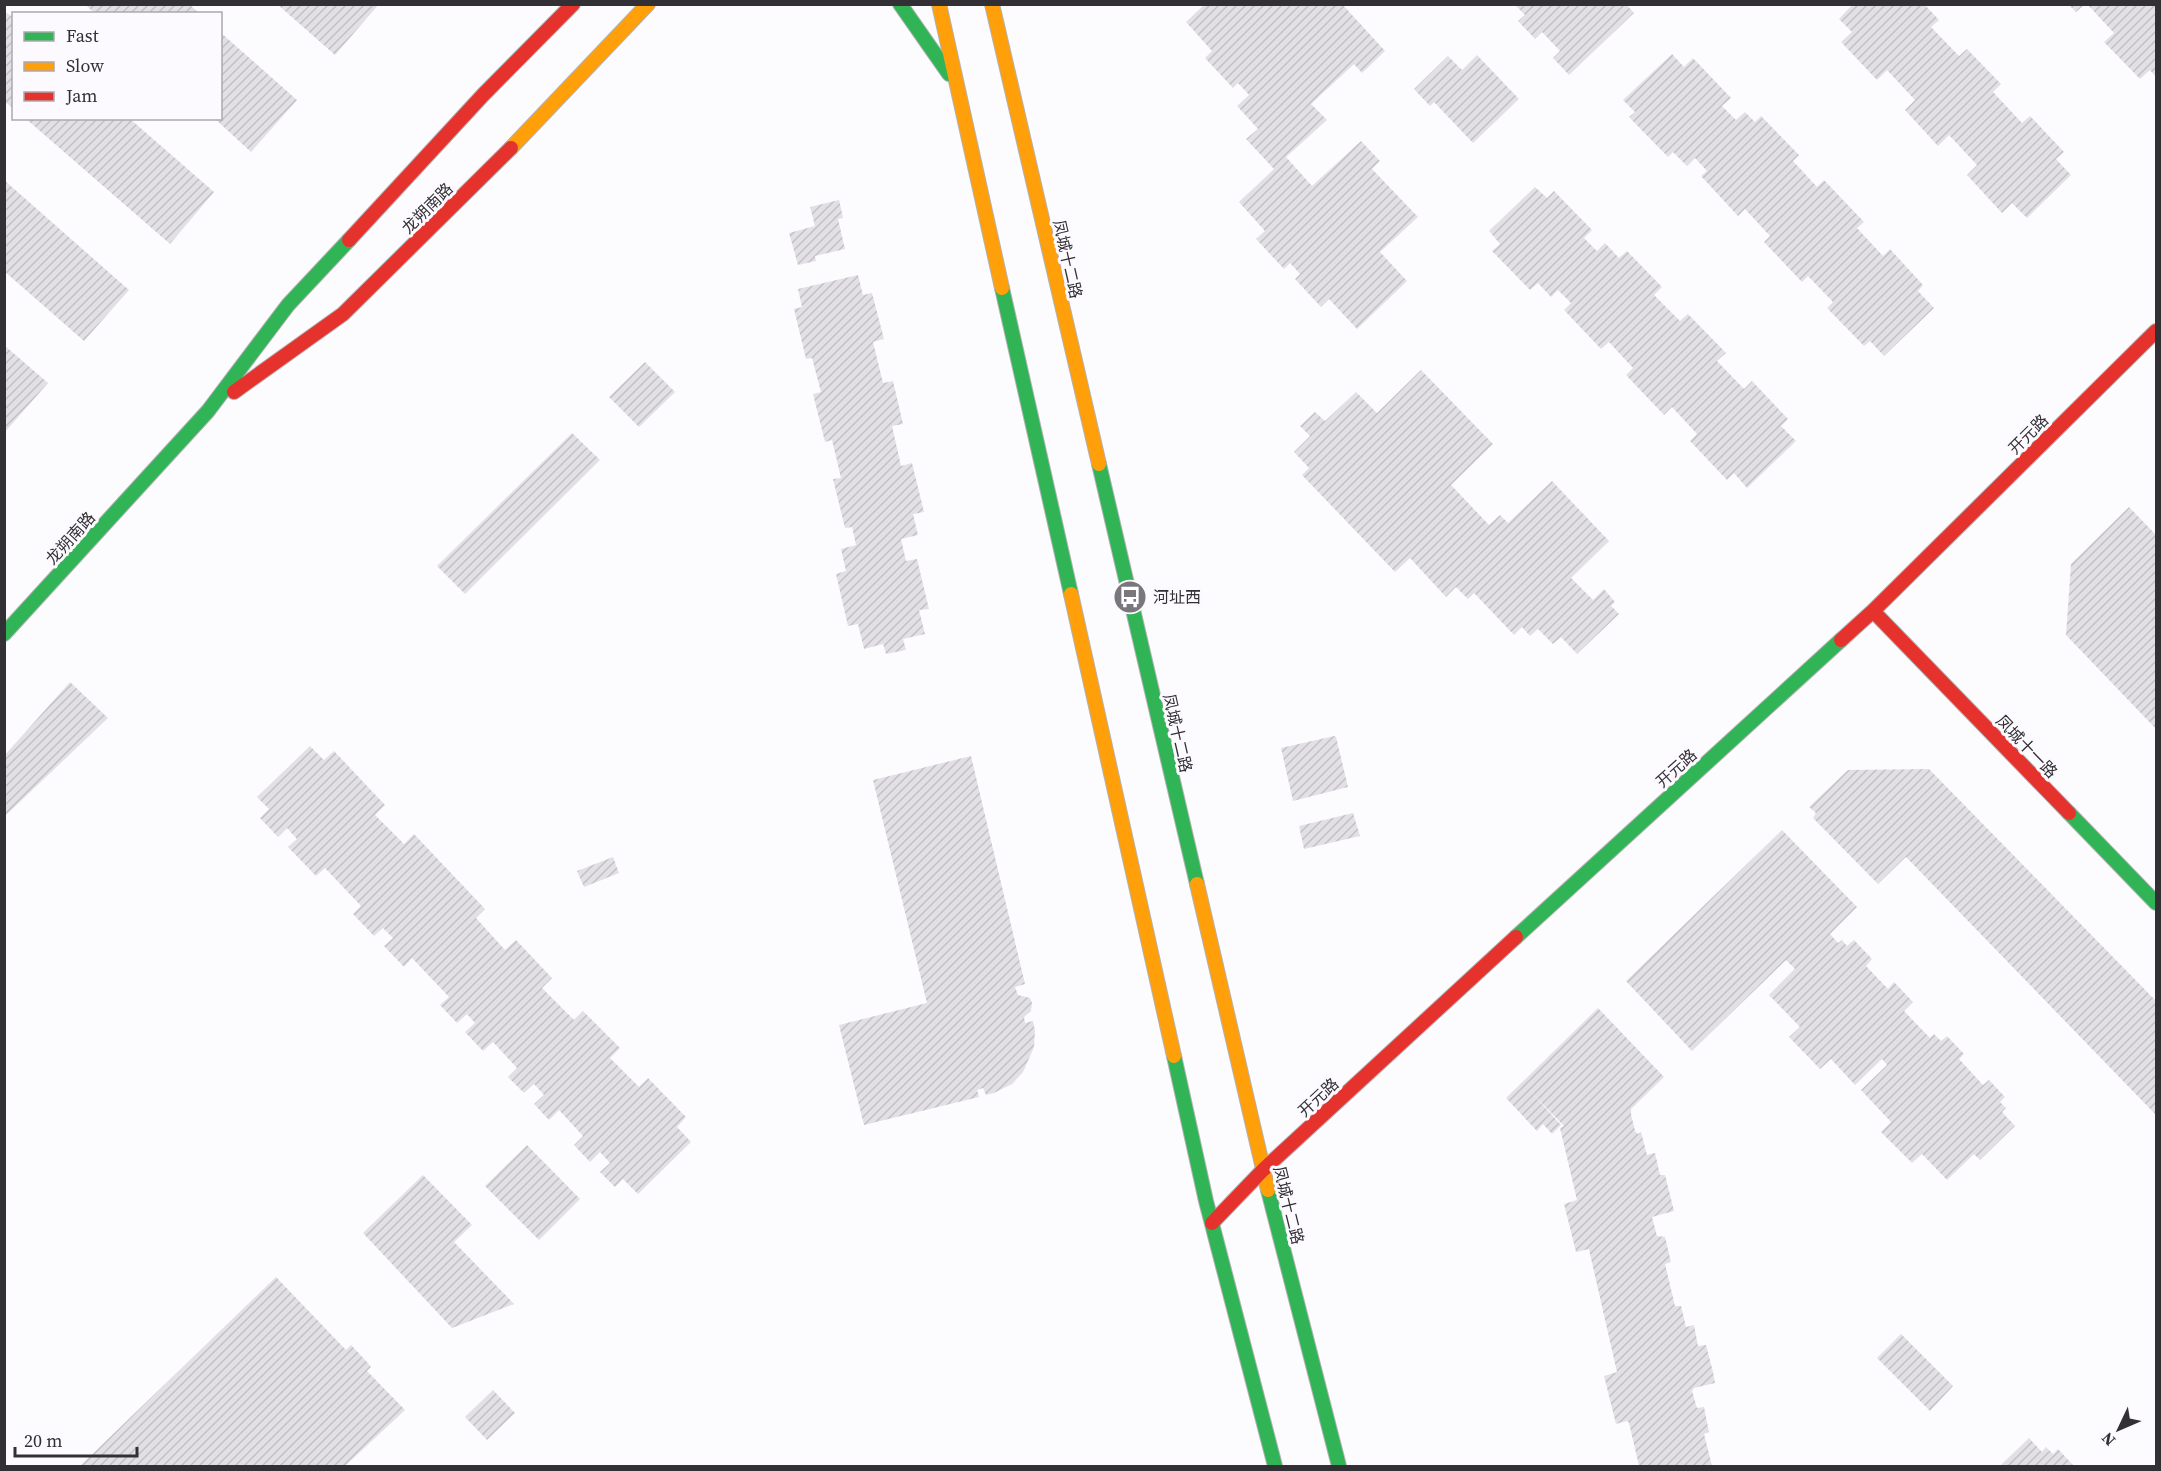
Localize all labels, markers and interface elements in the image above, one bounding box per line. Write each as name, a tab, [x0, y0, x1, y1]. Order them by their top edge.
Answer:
legend	[12, 12, 222, 120]
text: Fast	[66, 23, 99, 48]
text: Slow	[66, 53, 104, 78]
text: Jam	[65, 83, 98, 108]
street label: 龙朔南路	[397, 178, 457, 238]
street label: 凤城十二路	[1048, 218, 1088, 300]
street label: 开元路	[2003, 409, 2053, 459]
street label: 龙朔南路	[40, 507, 100, 569]
bus stop icon: 河址西	[1112, 579, 1148, 615]
place label: 河址西	[1153, 586, 1201, 608]
street label: 凤城十二路	[1158, 692, 1198, 774]
street label: 凤城十一路	[1991, 710, 2063, 782]
street label: 开元路	[1651, 744, 1701, 792]
street label: 开元路	[1293, 1073, 1343, 1121]
street label: 凤城十二路	[1269, 1164, 1309, 1246]
north arrow	[2089, 1399, 2149, 1459]
scale bar	[15, 1420, 136, 1458]
text: N	[2096, 1427, 2120, 1451]
text: 20 m	[24, 1428, 62, 1453]

